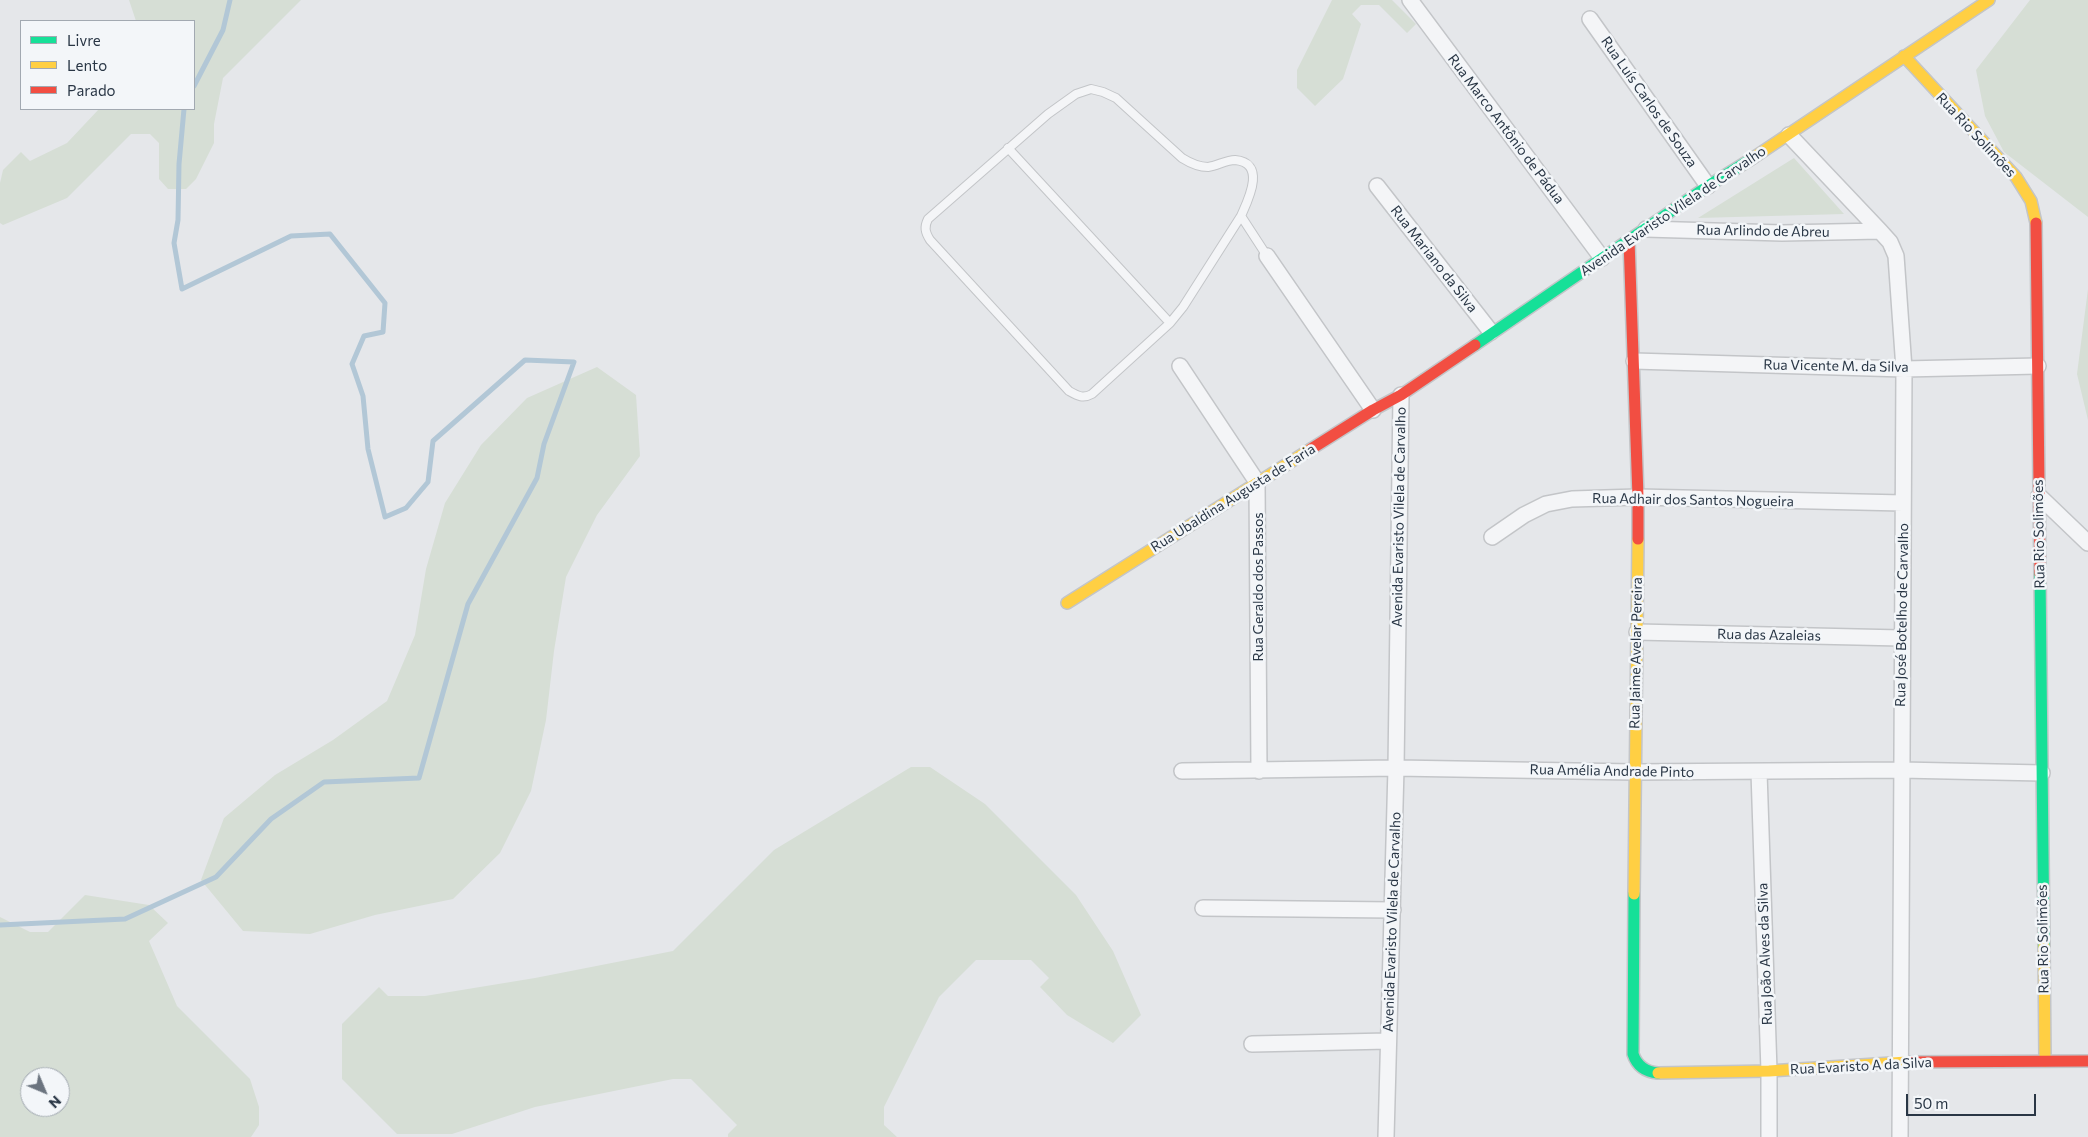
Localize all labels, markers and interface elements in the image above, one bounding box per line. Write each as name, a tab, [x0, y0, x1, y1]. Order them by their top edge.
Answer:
legend	[20, 20, 195, 110]
text: Livre	[67, 31, 101, 49]
street label: Rua Luís Carlos de Souza	[1597, 33, 1701, 171]
street label: Rua Marco Antônio de Pádua	[1444, 51, 1568, 207]
text: Lento	[67, 56, 107, 74]
text: Parado	[67, 81, 116, 99]
street label: Rua Rio Solimões	[1933, 89, 2019, 181]
street label: Avenida Evaristo Vilela de Carvalho	[1577, 142, 1769, 280]
street label: Rua Mariano da Silva	[1387, 202, 1481, 316]
street label: Rua Arlindo de Abreu	[1696, 221, 1830, 241]
street label: Rua Vicente M. da Silva	[1763, 356, 1909, 376]
street label: Avenida Evaristo Vilela de Carvalho	[1389, 407, 1409, 627]
street label: Rua Ubaldina Augusta de Faria	[1148, 440, 1318, 556]
street label: Rua Rio Solimões	[2030, 479, 2048, 589]
street label: Rua Adhair dos Santos Nogueira	[1592, 490, 1794, 510]
street label: Rua Geraldo dos Passos	[1250, 512, 1266, 662]
street label: Rua José Botelho de Carvalho	[1892, 523, 1912, 707]
street label: Rua Jaime Avelar Pereira	[1626, 577, 1646, 729]
street label: Rua das Azaleias	[1717, 626, 1821, 644]
street label: Rua Amélia Andrade Pinto	[1530, 761, 1694, 781]
street label: Avenida Evaristo Vilela de Carvalho	[1380, 812, 1404, 1032]
street label: Rua João Alves da Silva	[1754, 883, 1776, 1025]
street label: Rua Rio Solimões	[2034, 884, 2052, 994]
street label: Rua Evaristo A da Silva	[1790, 1054, 1932, 1078]
north arrow	[20, 1067, 70, 1117]
scale bar	[1908, 1084, 2038, 1116]
text: N	[46, 1093, 65, 1112]
text: 50 m	[1914, 1094, 1948, 1112]

